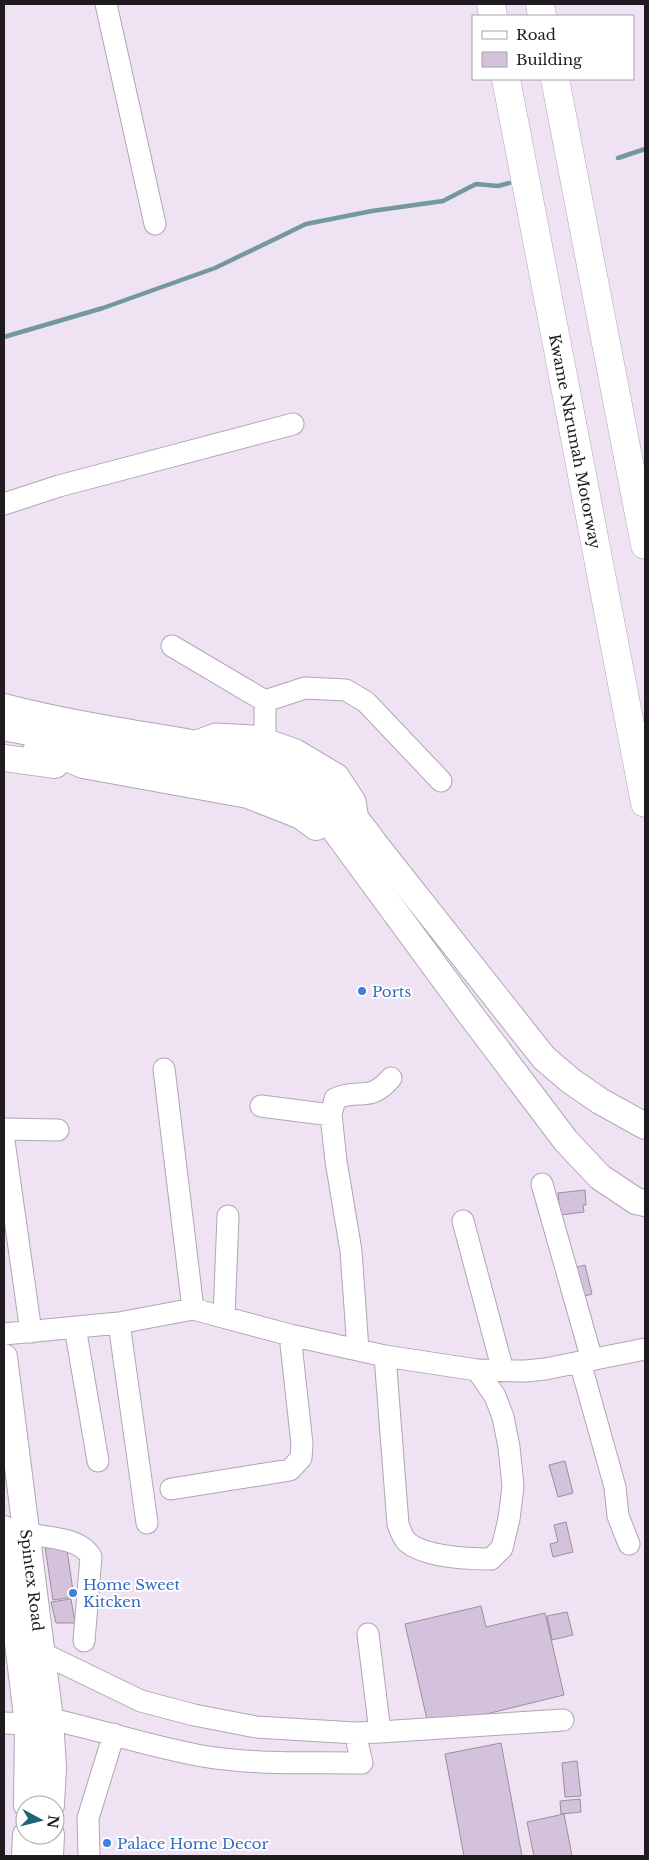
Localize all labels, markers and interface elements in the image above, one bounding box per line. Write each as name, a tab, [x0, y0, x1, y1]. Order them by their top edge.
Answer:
legend	[472, 15, 634, 80]
text: Road	[516, 25, 556, 44]
text: Building	[516, 50, 583, 69]
street label: Kwame Nkrumah Motorway	[546, 332, 606, 551]
place label: Ports	[372, 982, 411, 1001]
marker: Ports	[356, 985, 368, 997]
street label: Spintex Road	[16, 1528, 48, 1632]
place label: Home Sweet Kitcken	[83, 1575, 180, 1611]
marker: Home Sweet Kitcken	[67, 1587, 79, 1599]
north arrow	[15, 1795, 65, 1845]
text: N	[43, 1814, 63, 1829]
place label: Palace Home Decor	[117, 1834, 270, 1853]
marker: Palace Home Decor	[101, 1837, 113, 1849]

